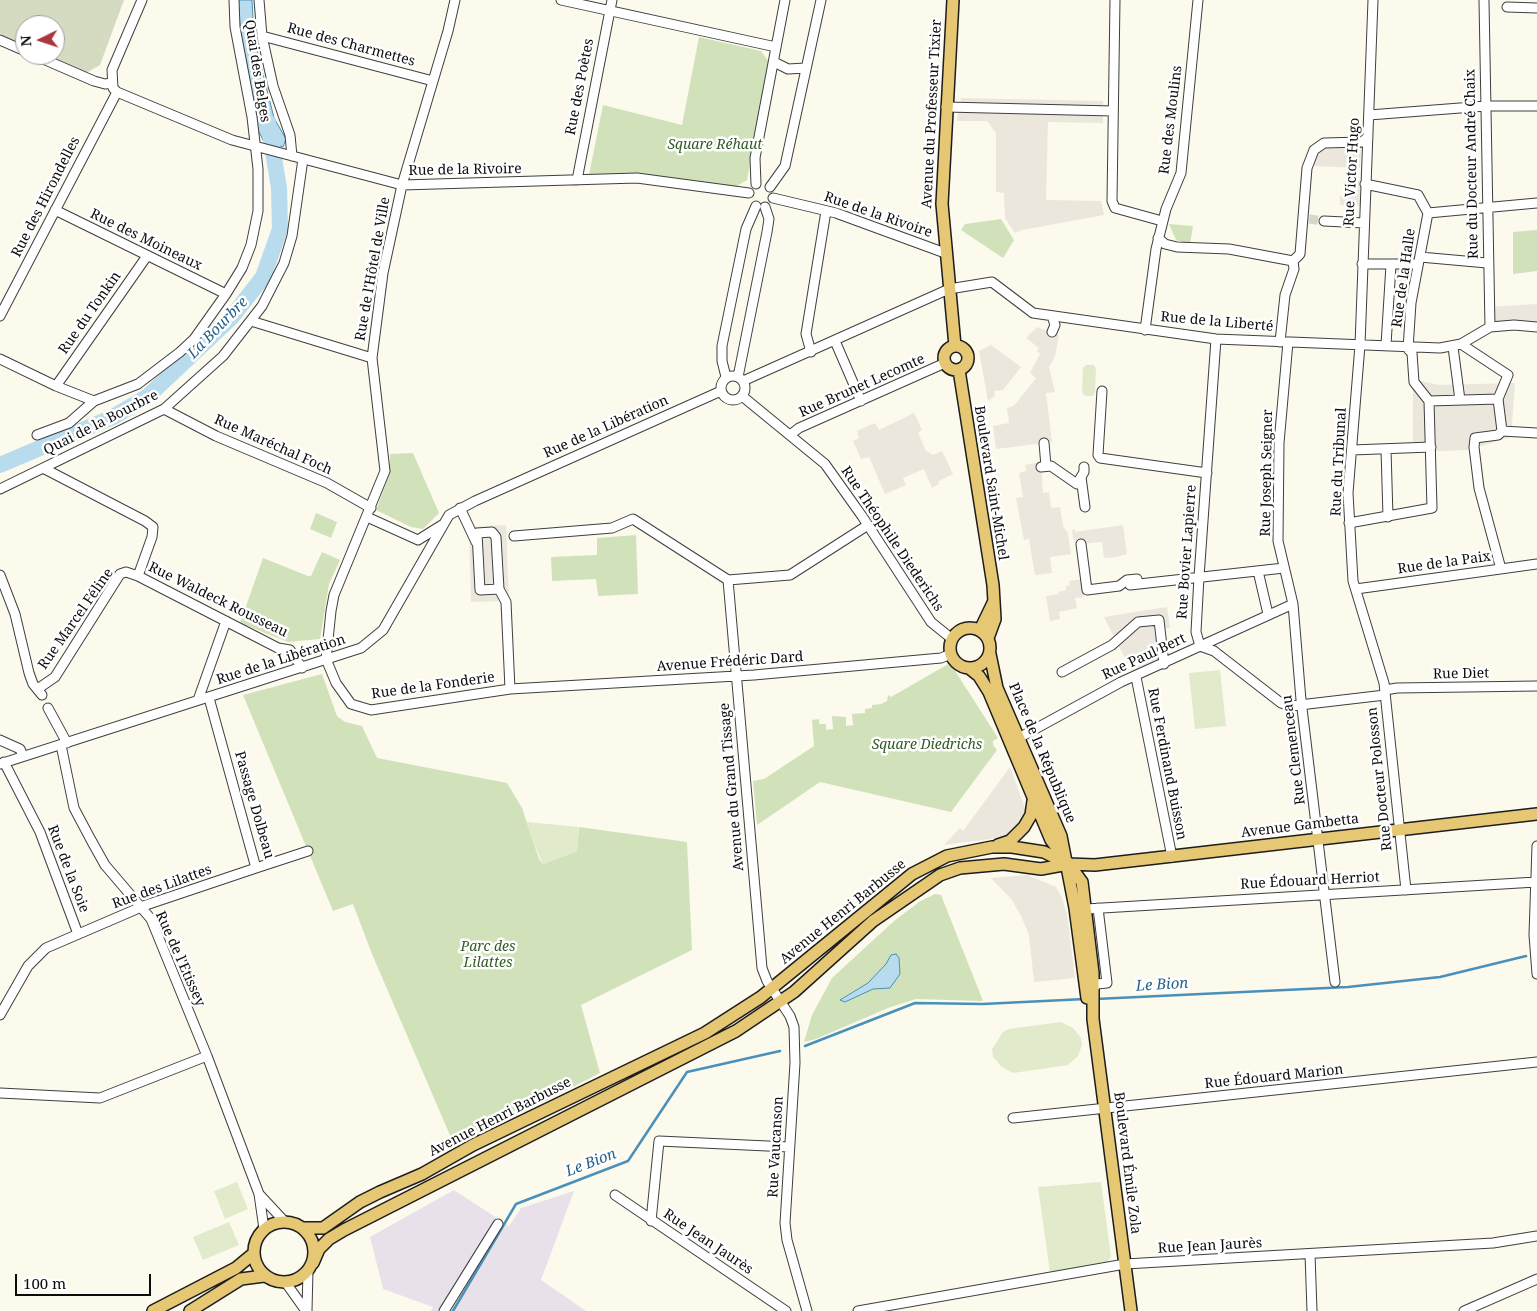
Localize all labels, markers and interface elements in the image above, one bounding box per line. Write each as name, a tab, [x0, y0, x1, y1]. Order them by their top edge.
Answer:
north arrow	[15, 15, 65, 65]
street label: Quai des Belges	[241, 19, 273, 123]
street label: Avenue du Professeur Tixier	[919, 19, 945, 209]
street label: Rue des Charmettes	[285, 20, 417, 70]
text: N	[16, 35, 35, 47]
street label: Rue des Poètes	[562, 37, 598, 137]
street label: Rue des Moulins	[1156, 65, 1186, 175]
street label: Rue du Docteur André Chaix	[1462, 69, 1482, 259]
street label: Rue Victor Hugo	[1341, 117, 1363, 227]
street label: Rue des Hirondelles	[8, 134, 84, 260]
park label: Square Réhaut	[668, 137, 762, 153]
street label: Rue de la Rivoire	[408, 161, 522, 179]
street label: Rue de la Rivoire	[822, 189, 934, 241]
street label: Rue de l'Hôtel de Ville	[352, 196, 394, 342]
street label: Rue des Moineaux	[87, 206, 205, 274]
street label: Rue de la Halle	[1389, 227, 1419, 329]
street label: Rue du Tonkin	[55, 268, 125, 358]
water label: La Bourbre	[184, 293, 252, 363]
street label: Rue de la Liberté	[1160, 309, 1274, 335]
street label: Rue Brunet Lecomte	[797, 351, 927, 421]
street label: Quai de la Bourbre	[41, 387, 161, 459]
street label: Rue de la Libération	[541, 392, 671, 462]
street label: Boulevard Saint-Michel	[970, 405, 1012, 561]
street label: Rue du Tribunal	[1328, 407, 1350, 517]
street label: Rue Joseph Seigner	[1257, 409, 1277, 537]
street label: Rue Maréchal Foch	[211, 411, 335, 479]
street label: Rue Théophile Diederichs	[837, 463, 947, 615]
street label: Rue Bovier Lapierre	[1174, 484, 1200, 620]
street label: Rue de la Paix	[1396, 548, 1492, 578]
street label: Rue Waldeck Rousseau	[146, 559, 290, 641]
street label: Rue Marcel Féline	[35, 565, 117, 673]
street label: Rue Paul Bert	[1099, 630, 1189, 684]
street label: Rue de la Libération	[214, 631, 348, 689]
street label: Avenue Frédéric Dard	[656, 648, 804, 676]
street label: Rue Diet	[1433, 665, 1489, 683]
street label: Rue de la Fonderie	[370, 669, 496, 703]
street label: Place de la République	[1005, 680, 1079, 826]
street label: Rue Ferdinand Buisson	[1144, 687, 1190, 841]
street label: Rue Clemenceau	[1279, 694, 1309, 806]
street label: Avenue du Grand Tissage	[716, 702, 748, 872]
street label: Rue Docteur Polosson	[1364, 706, 1396, 852]
park label: Square Diedrichs	[872, 737, 982, 753]
street label: Passage Dolbeau	[231, 749, 277, 861]
street label: Avenue Gambetta	[1240, 810, 1360, 842]
street label: Rue de la Soie	[44, 823, 92, 915]
street label: Avenue Henri Barbusse	[777, 856, 909, 968]
street label: Rue des Lilattes	[110, 861, 214, 913]
street label: Rue Édouard Herriot	[1240, 869, 1380, 893]
street label: Rue de l'Etissey	[151, 909, 209, 1009]
park label: Parc des Lilattes	[460, 939, 516, 972]
water label: Le Bion	[1135, 975, 1189, 995]
street label: Rue Édouard Marion	[1204, 1061, 1344, 1093]
street label: Avenue Henri Barbusse	[426, 1074, 574, 1160]
street label: Boulevard Émile Zola	[1110, 1091, 1144, 1235]
street label: Rue Vaucanson	[765, 1096, 787, 1198]
water label: Le Bion	[563, 1145, 619, 1181]
street label: Rue Jean Jaurès	[660, 1206, 756, 1278]
street label: Rue Jean Jaurès	[1157, 1235, 1263, 1257]
scale bar	[18, 1264, 154, 1296]
text: 100 m	[23, 1273, 66, 1293]

